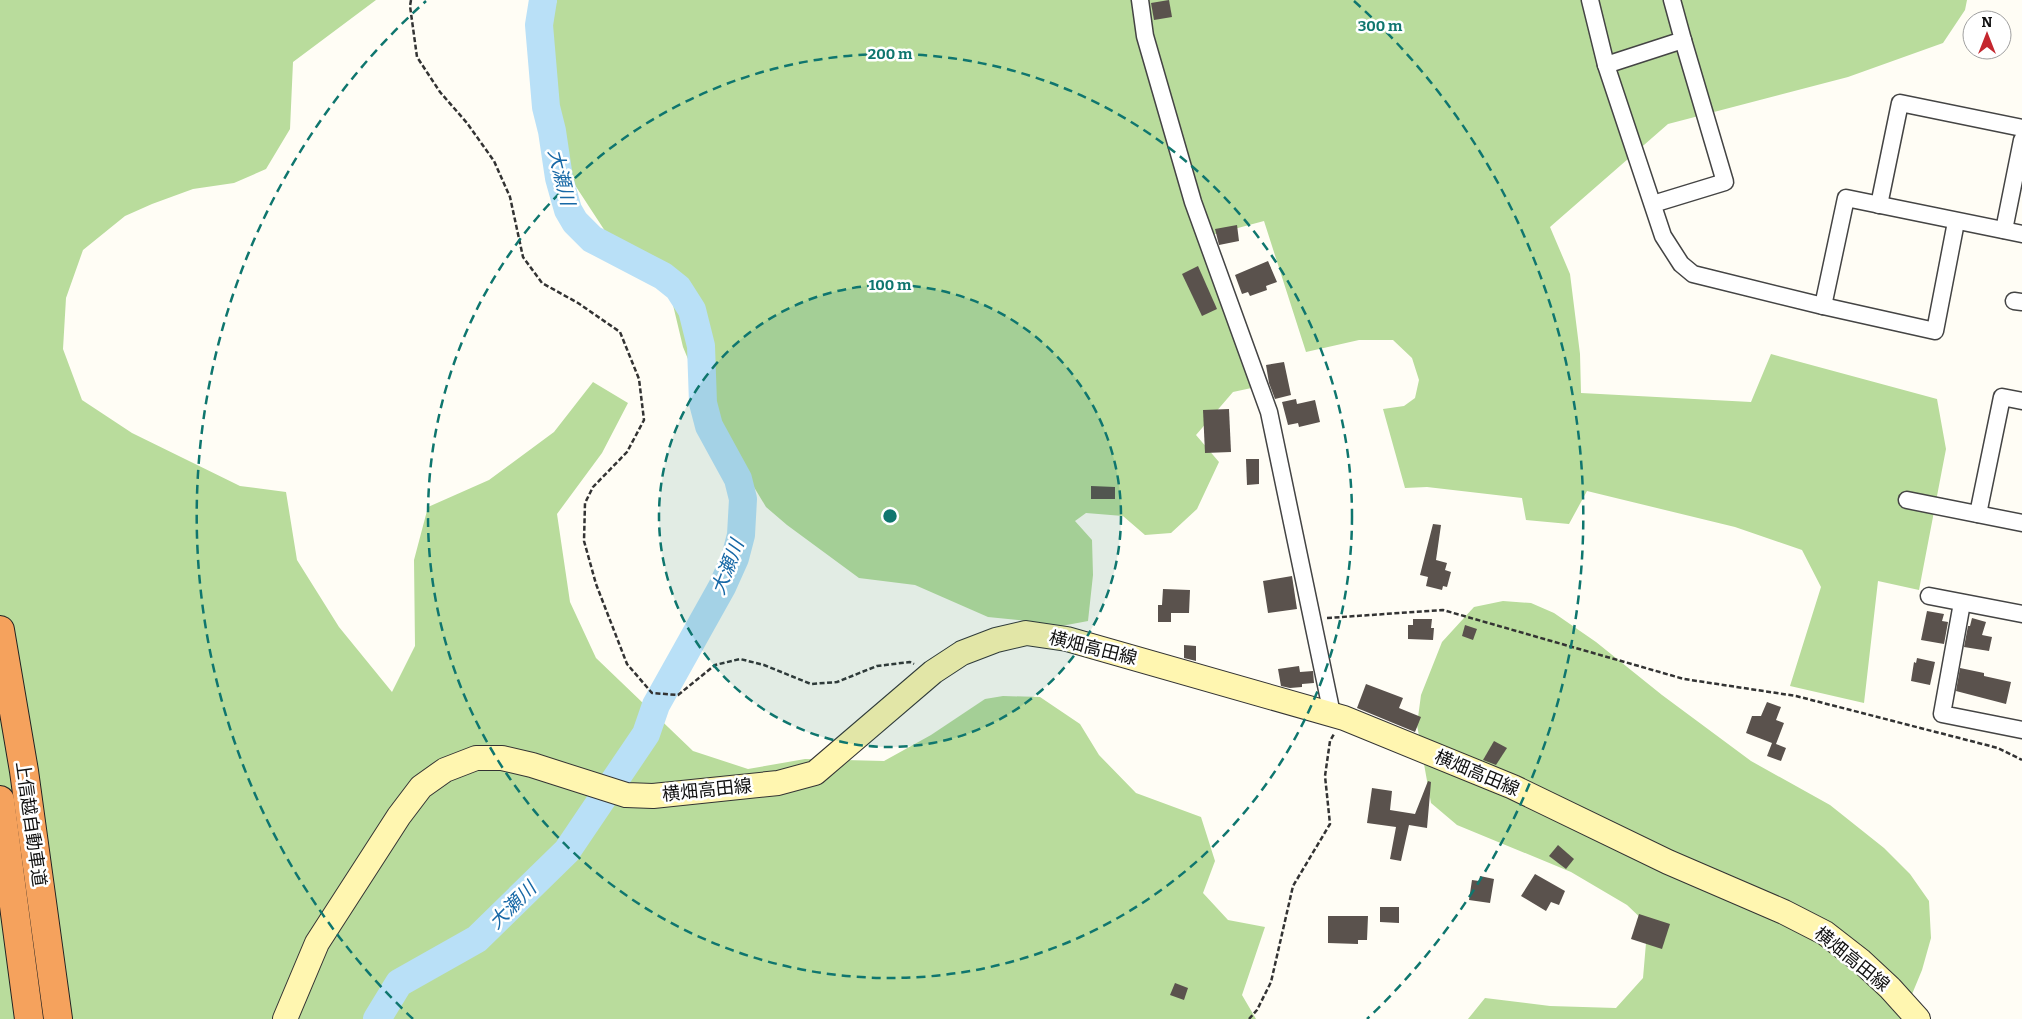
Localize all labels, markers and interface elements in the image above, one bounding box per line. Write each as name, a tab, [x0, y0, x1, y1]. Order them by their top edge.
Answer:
north arrow	[1962, 10, 2012, 60]
text: N	[1982, 14, 1993, 31]
text: 300 m	[1358, 17, 1403, 35]
text: 200 m	[868, 45, 913, 63]
water label: 大瀬川	[543, 147, 580, 209]
text: 100 m	[869, 276, 912, 294]
centre of rings	[881, 507, 899, 525]
water label: 大瀬川	[707, 535, 749, 598]
street label: 横畑高田線	[1047, 626, 1139, 670]
street label: 横畑高田線	[1431, 745, 1523, 801]
street label: 上信越自動車道	[11, 760, 51, 888]
street label: 横畑高田線	[661, 774, 753, 806]
water label: 大瀬川	[484, 876, 542, 934]
street label: 横畑高田線	[1810, 922, 1894, 996]

